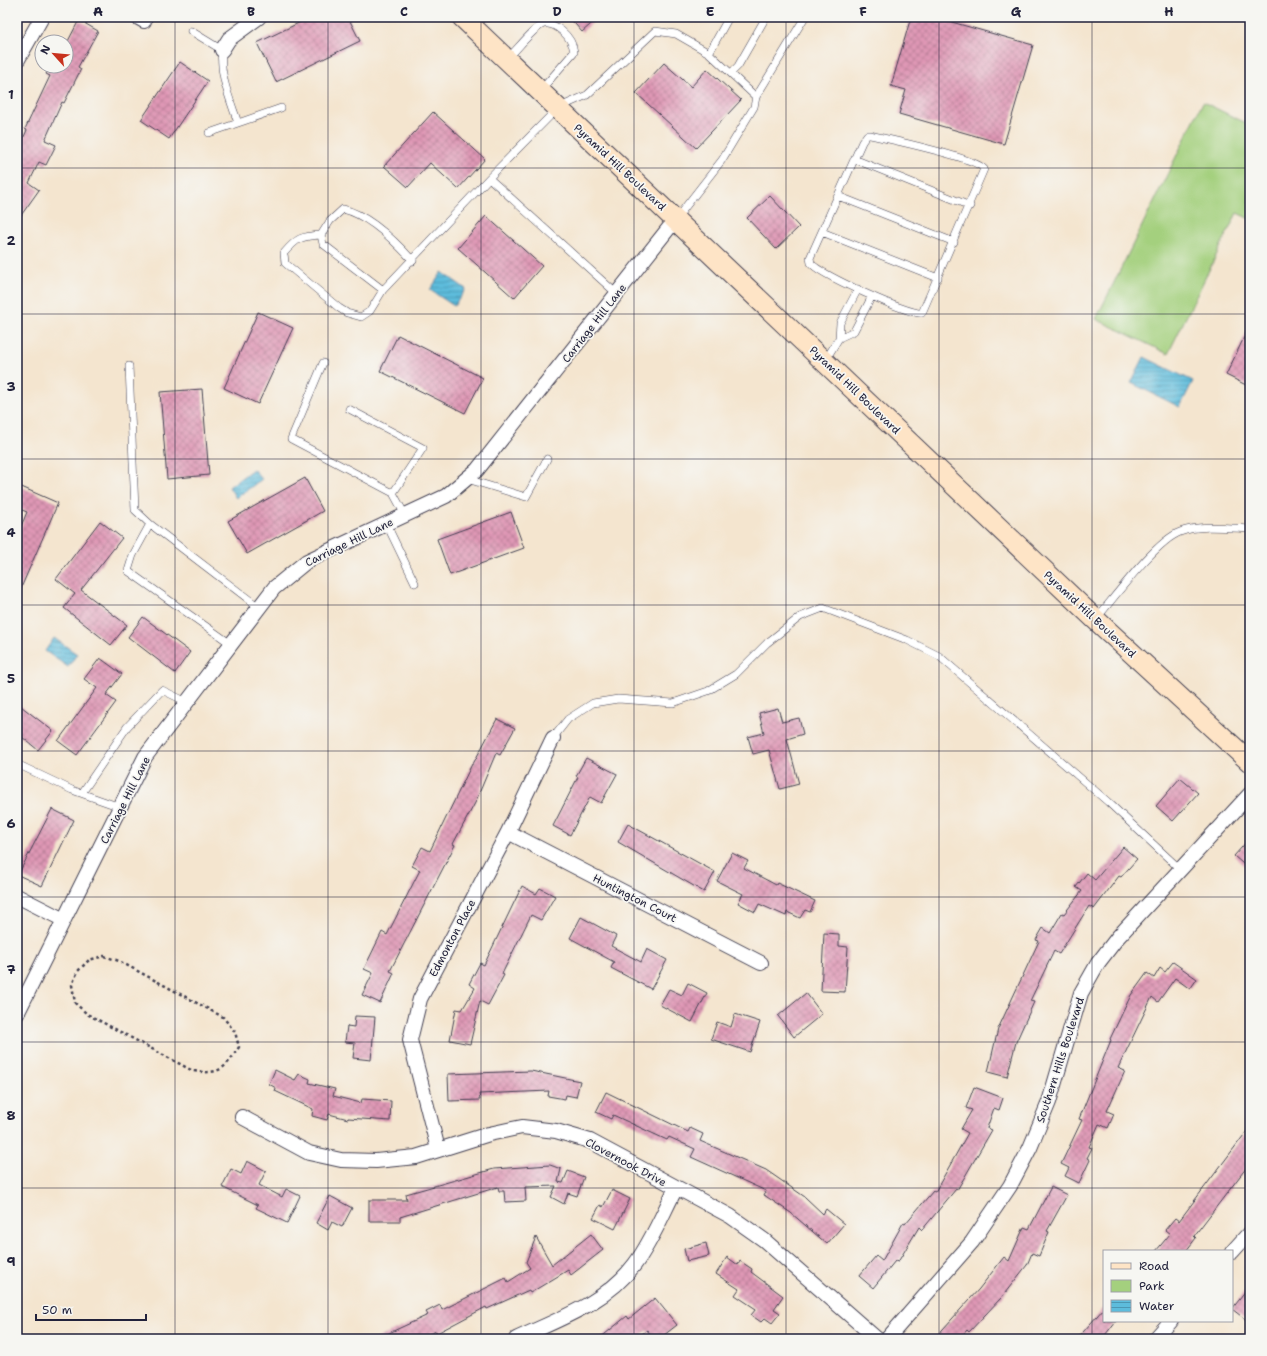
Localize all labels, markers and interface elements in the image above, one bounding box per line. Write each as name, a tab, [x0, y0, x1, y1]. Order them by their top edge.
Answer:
text: A	[93, 3, 103, 20]
text: B	[247, 3, 255, 20]
text: C	[400, 3, 408, 20]
text: D	[552, 3, 562, 20]
text: E	[706, 3, 715, 20]
text: F	[859, 3, 867, 20]
text: G	[1011, 3, 1022, 20]
text: H	[1164, 3, 1174, 20]
north arrow	[34, 34, 74, 74]
text: N	[37, 42, 54, 57]
text: 1	[8, 86, 14, 103]
street label: Pyramid Hill Boulevard	[570, 121, 669, 214]
text: 2	[6, 232, 16, 249]
street label: Carriage Hill Lane	[559, 281, 630, 366]
street label: Pyramid Hill Boulevard	[806, 343, 903, 438]
text: 3	[6, 378, 16, 395]
street label: Carriage Hill Lane	[303, 515, 396, 570]
text: 4	[6, 524, 16, 541]
street label: Pyramid Hill Boulevard	[1040, 568, 1139, 661]
text: 5	[7, 670, 15, 687]
street label: Carriage Hill Lane	[97, 754, 154, 847]
text: 6	[6, 815, 16, 832]
street label: Huntington Court	[590, 871, 680, 926]
street label: Edmonton Place	[426, 897, 479, 980]
text: 7	[6, 961, 16, 978]
street label: Southern Hills Boulevard	[1033, 995, 1088, 1125]
text: 8	[6, 1107, 16, 1124]
street label: Clovernook Drive	[583, 1135, 669, 1190]
legend	[1103, 1250, 1233, 1322]
text: 9	[6, 1253, 16, 1270]
text: Road	[1139, 1258, 1170, 1274]
text: Park	[1139, 1278, 1165, 1294]
scale bar	[36, 1296, 146, 1322]
text: Water	[1139, 1298, 1175, 1314]
text: 50 m	[42, 1302, 72, 1318]

